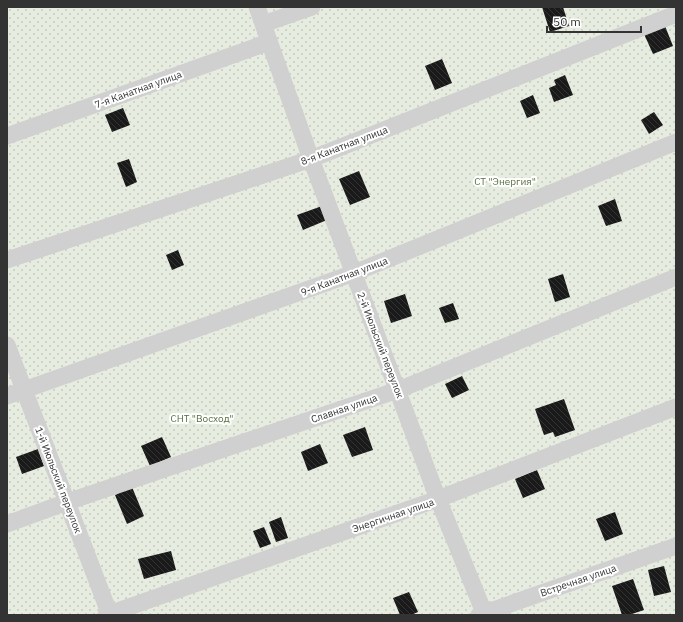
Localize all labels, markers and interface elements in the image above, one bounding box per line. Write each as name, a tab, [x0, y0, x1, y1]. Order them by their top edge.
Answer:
scale bar	[547, 8, 641, 34]
text: 50 m	[553, 14, 581, 29]
street label: 7-я Канатная улица	[93, 67, 184, 111]
street label: 8-я Канатная улица	[299, 123, 390, 168]
park label: СТ "Энергия"	[474, 175, 536, 188]
street label: 9-я Канатная улица	[299, 254, 390, 299]
street label: 2-й Июльский переулок	[354, 290, 407, 401]
street label: Славная улица	[309, 391, 380, 426]
park label: СНТ "Восход"	[170, 412, 234, 425]
street label: 1-й Июльский переулок	[32, 425, 85, 536]
street label: Энергичная улица	[351, 495, 436, 536]
street label: Встречная улица	[538, 561, 619, 600]

